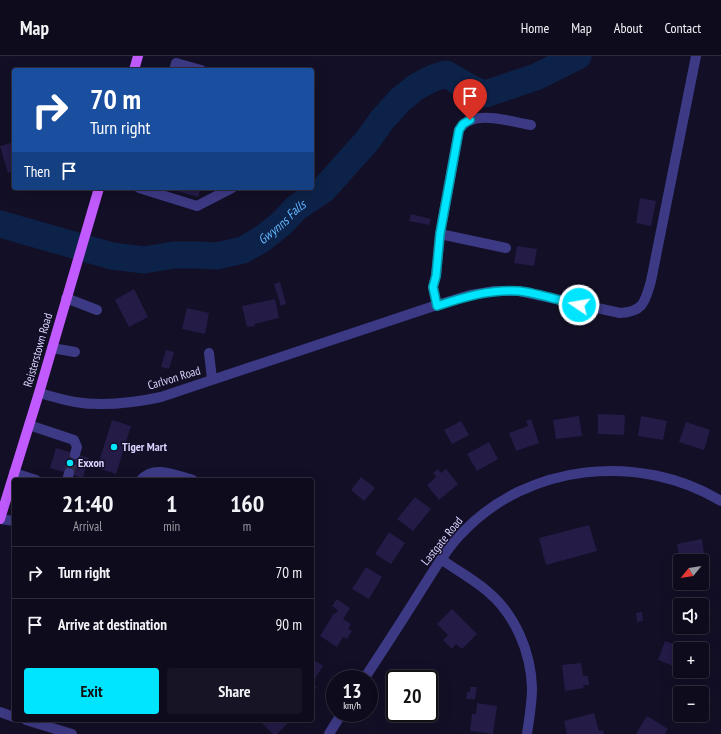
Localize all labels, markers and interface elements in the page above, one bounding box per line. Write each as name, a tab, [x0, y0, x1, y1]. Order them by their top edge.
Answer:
text: Map	[20, 16, 49, 40]
text: Home	[521, 19, 549, 37]
text: Map	[571, 19, 592, 37]
text: About	[614, 19, 643, 37]
text: Contact	[665, 19, 701, 37]
pin	[453, 79, 487, 120]
text: 70 m	[90, 80, 141, 117]
icon: right	[24, 84, 76, 136]
icon: arrive	[459, 85, 481, 107]
text: Turn right	[90, 116, 150, 139]
icon: arrive	[58, 160, 80, 182]
text: Then	[24, 162, 50, 181]
water label: Gwynns Falls	[255, 195, 310, 248]
position arrow	[558, 284, 600, 326]
street label: Reisterstown Road	[20, 311, 55, 388]
street label: Carlvon Road	[146, 362, 202, 393]
place label: Tiger Mart	[122, 439, 168, 454]
marker: Tiger Mart	[109, 442, 119, 452]
place label: Exxon	[78, 455, 104, 470]
marker: Exxon	[65, 458, 75, 468]
text: 21:40	[62, 488, 114, 519]
text: 1	[166, 488, 177, 519]
text: 160	[230, 488, 264, 519]
street label: Lastgate Road	[418, 513, 466, 568]
text: Arrival	[73, 518, 102, 535]
text: min	[163, 518, 180, 535]
text: m	[243, 518, 251, 535]
north arrow	[673, 554, 709, 590]
map controls	[673, 554, 709, 722]
icon: right	[24, 562, 46, 584]
text: Turn right	[58, 563, 110, 582]
text: 70 m	[276, 563, 302, 582]
button: sound	[673, 598, 709, 634]
icon: arrive	[24, 614, 46, 636]
text: Arrive at destination	[58, 615, 167, 634]
text: 90 m	[276, 615, 302, 634]
button: +	[673, 642, 709, 678]
button: Exit	[24, 668, 159, 714]
button: Share	[167, 668, 302, 714]
speed limit sign: 20	[386, 670, 438, 722]
text: 13	[342, 678, 362, 704]
button: −	[673, 686, 709, 722]
text: km/h	[343, 699, 361, 712]

